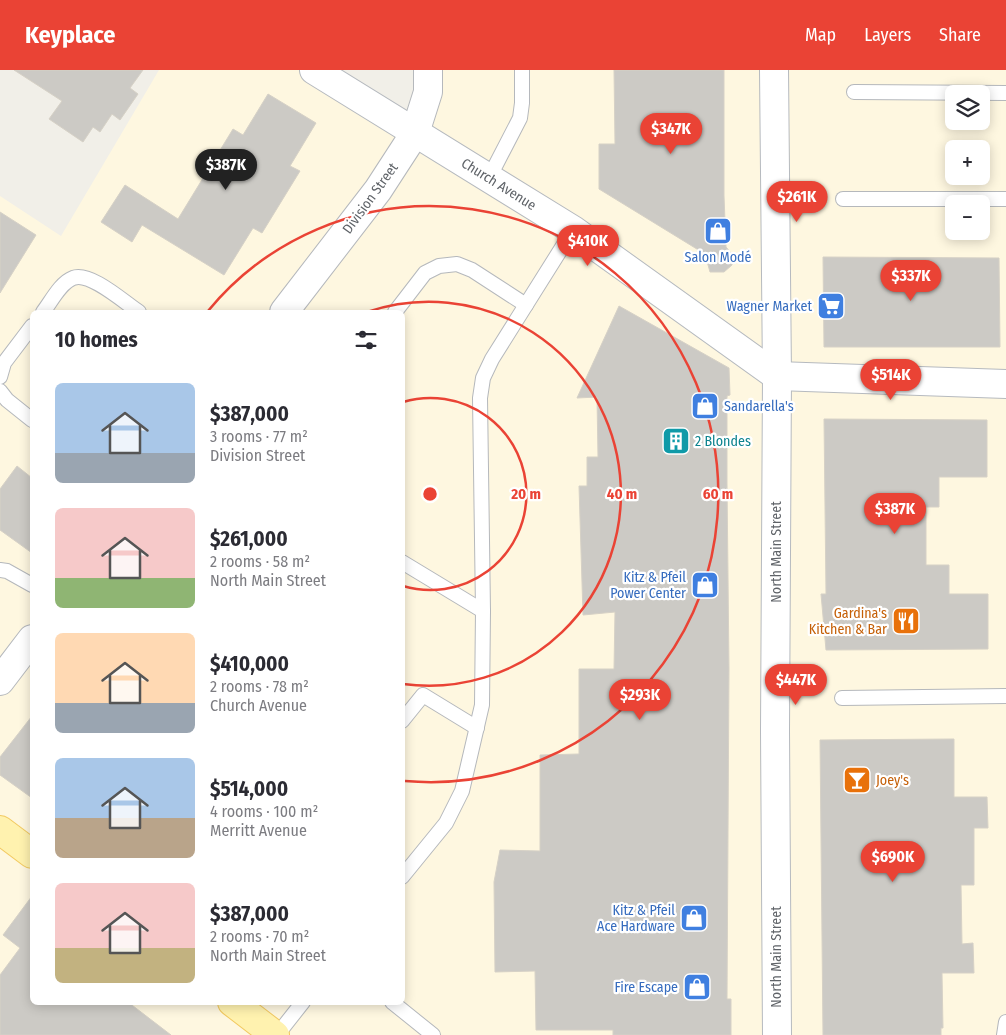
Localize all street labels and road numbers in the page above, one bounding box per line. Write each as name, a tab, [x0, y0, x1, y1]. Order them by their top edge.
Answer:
street label: Church Avenue	[458, 155, 539, 214]
street label: Division Street	[339, 159, 402, 237]
street label: North Main Street	[768, 501, 785, 603]
street label: North Main Street	[768, 906, 785, 1008]

